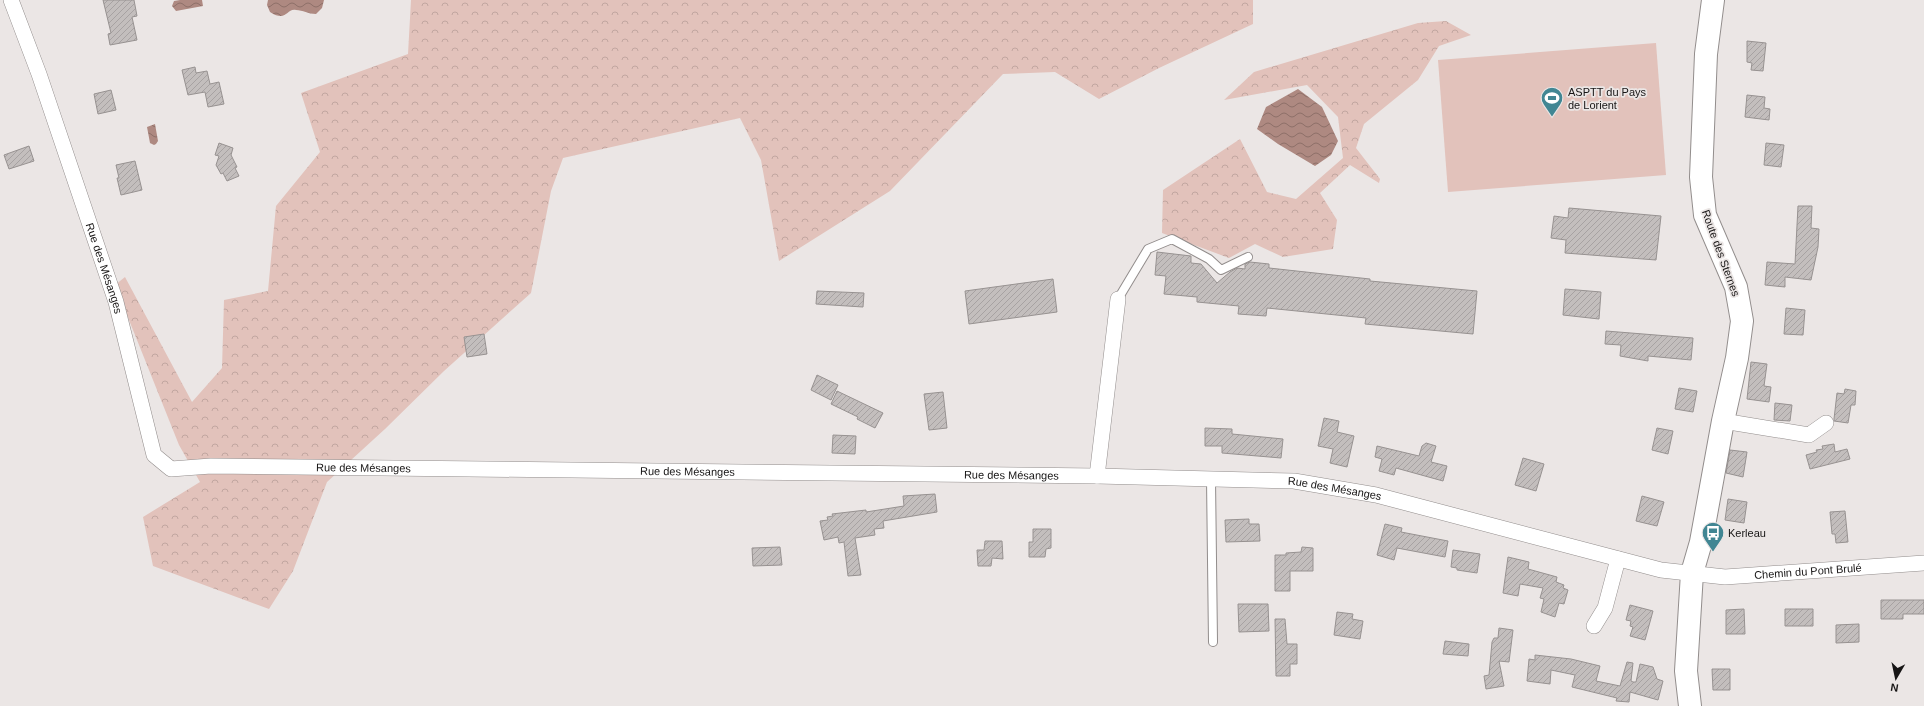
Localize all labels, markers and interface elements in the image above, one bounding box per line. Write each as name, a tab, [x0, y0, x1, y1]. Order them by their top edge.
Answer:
sports icon: ASPTT du Pays de Lorient	[1539, 85, 1565, 118]
place label: ASPTT du Pays de Lorient	[1568, 86, 1647, 111]
street label: Route des Sternes	[1700, 208, 1742, 298]
street label: Rue des Mésanges	[84, 221, 125, 315]
street label: Rue des Mésanges	[316, 461, 411, 474]
street label: Rue des Mésanges	[640, 465, 735, 478]
street label: Rue des Mésanges	[964, 468, 1059, 482]
street label: Rue des Mésanges	[1288, 475, 1383, 502]
bus stop icon: Kerleau	[1700, 520, 1726, 553]
place label: Kerleau	[1728, 527, 1766, 539]
street label: Chemin du Pont Brulé	[1754, 561, 1862, 581]
north arrow	[1876, 658, 1916, 698]
text: N	[1890, 681, 1899, 694]

